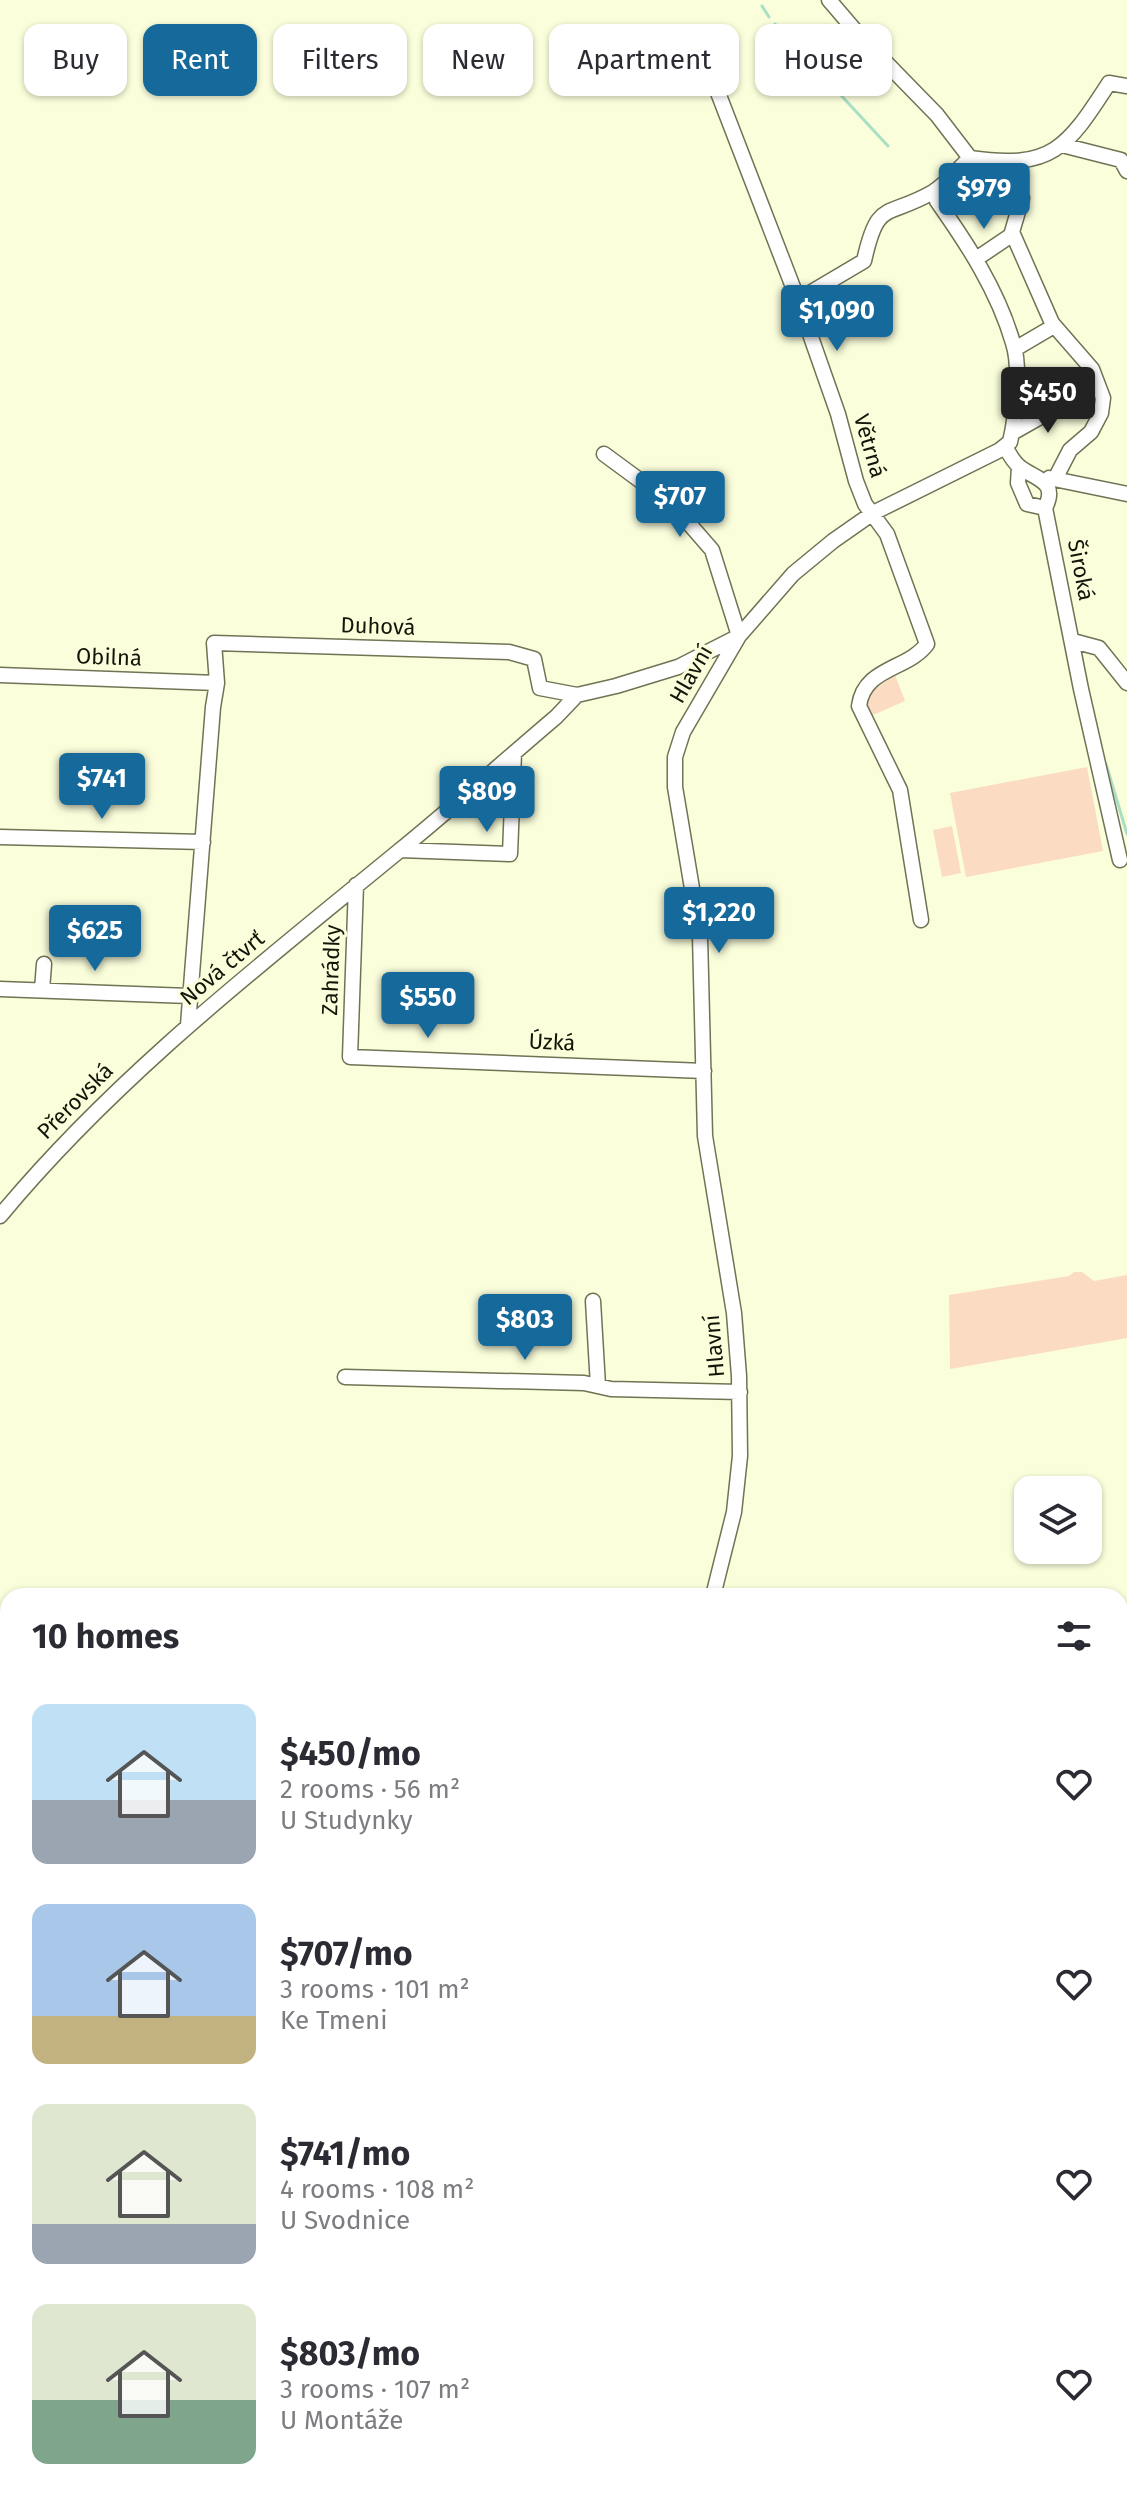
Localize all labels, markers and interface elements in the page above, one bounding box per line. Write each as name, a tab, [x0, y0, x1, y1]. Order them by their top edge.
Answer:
chip: Buy	[24, 24, 127, 96]
chip: Rent	[143, 24, 257, 96]
chip: Filters	[273, 24, 407, 96]
chip: New	[423, 24, 533, 96]
chip: Apartment	[549, 24, 739, 96]
chip: House	[755, 24, 892, 96]
pin: $979	[937, 163, 1031, 231]
text: $979	[957, 173, 1011, 204]
pin: $1,090	[772, 285, 902, 353]
text: $1,090	[799, 295, 875, 326]
pin: $450	[1001, 367, 1095, 435]
text: $450	[1019, 377, 1077, 408]
street label: Větrná	[848, 411, 892, 481]
pin: $707	[633, 471, 727, 539]
text: $707	[654, 481, 706, 512]
street label: Široká	[1062, 537, 1100, 603]
street label: Duhová	[340, 611, 416, 641]
street label: Hlavní	[664, 640, 718, 708]
street label: Obilná	[76, 642, 142, 672]
pin: $741	[55, 753, 149, 821]
text: $741	[77, 763, 127, 794]
pin: $809	[440, 766, 534, 834]
text: $809	[458, 776, 516, 807]
pin: $1,220	[654, 887, 784, 955]
text: $1,220	[682, 897, 756, 928]
pin: $625	[48, 905, 142, 973]
text: $625	[67, 915, 123, 946]
street label: Zahrádky	[316, 924, 346, 1016]
street label: Nová čtvrť	[174, 925, 270, 1011]
pin: $550	[381, 972, 475, 1040]
text: $550	[399, 982, 457, 1013]
street label: Úzká	[528, 1027, 576, 1057]
street label: Přerovská	[31, 1057, 119, 1145]
pin: $803	[478, 1294, 572, 1362]
text: $803	[496, 1304, 554, 1335]
street label: Hlavní	[698, 1314, 730, 1378]
map controls	[1014, 1476, 1102, 1564]
button: layers	[1014, 1476, 1102, 1564]
icon: filters	[1052, 1614, 1096, 1658]
text: 10 homes	[32, 1616, 179, 1657]
text: $450/mo	[280, 1733, 421, 1774]
icon: home	[96, 1736, 192, 1832]
icon: heart	[1052, 1762, 1096, 1806]
text: 2 rooms · 56 m²	[280, 1774, 460, 1805]
text: U Studynky	[280, 1805, 412, 1836]
text: $707/mo	[280, 1933, 413, 1974]
icon: home	[96, 1936, 192, 2032]
icon: heart	[1052, 1962, 1096, 2006]
text: 3 rooms · 101 m²	[280, 1974, 470, 2005]
text: Ke Tmeni	[280, 2005, 388, 2036]
text: $741/mo	[280, 2133, 410, 2174]
icon: home	[96, 2136, 192, 2232]
icon: heart	[1052, 2162, 1096, 2206]
text: 4 rooms · 108 m²	[280, 2174, 474, 2205]
text: U Svodnice	[280, 2205, 410, 2236]
text: $803/mo	[280, 2333, 420, 2374]
icon: home	[96, 2336, 192, 2432]
icon: heart	[1052, 2362, 1096, 2406]
text: 3 rooms · 107 m²	[280, 2374, 470, 2405]
text: U Montáže	[280, 2405, 403, 2436]

